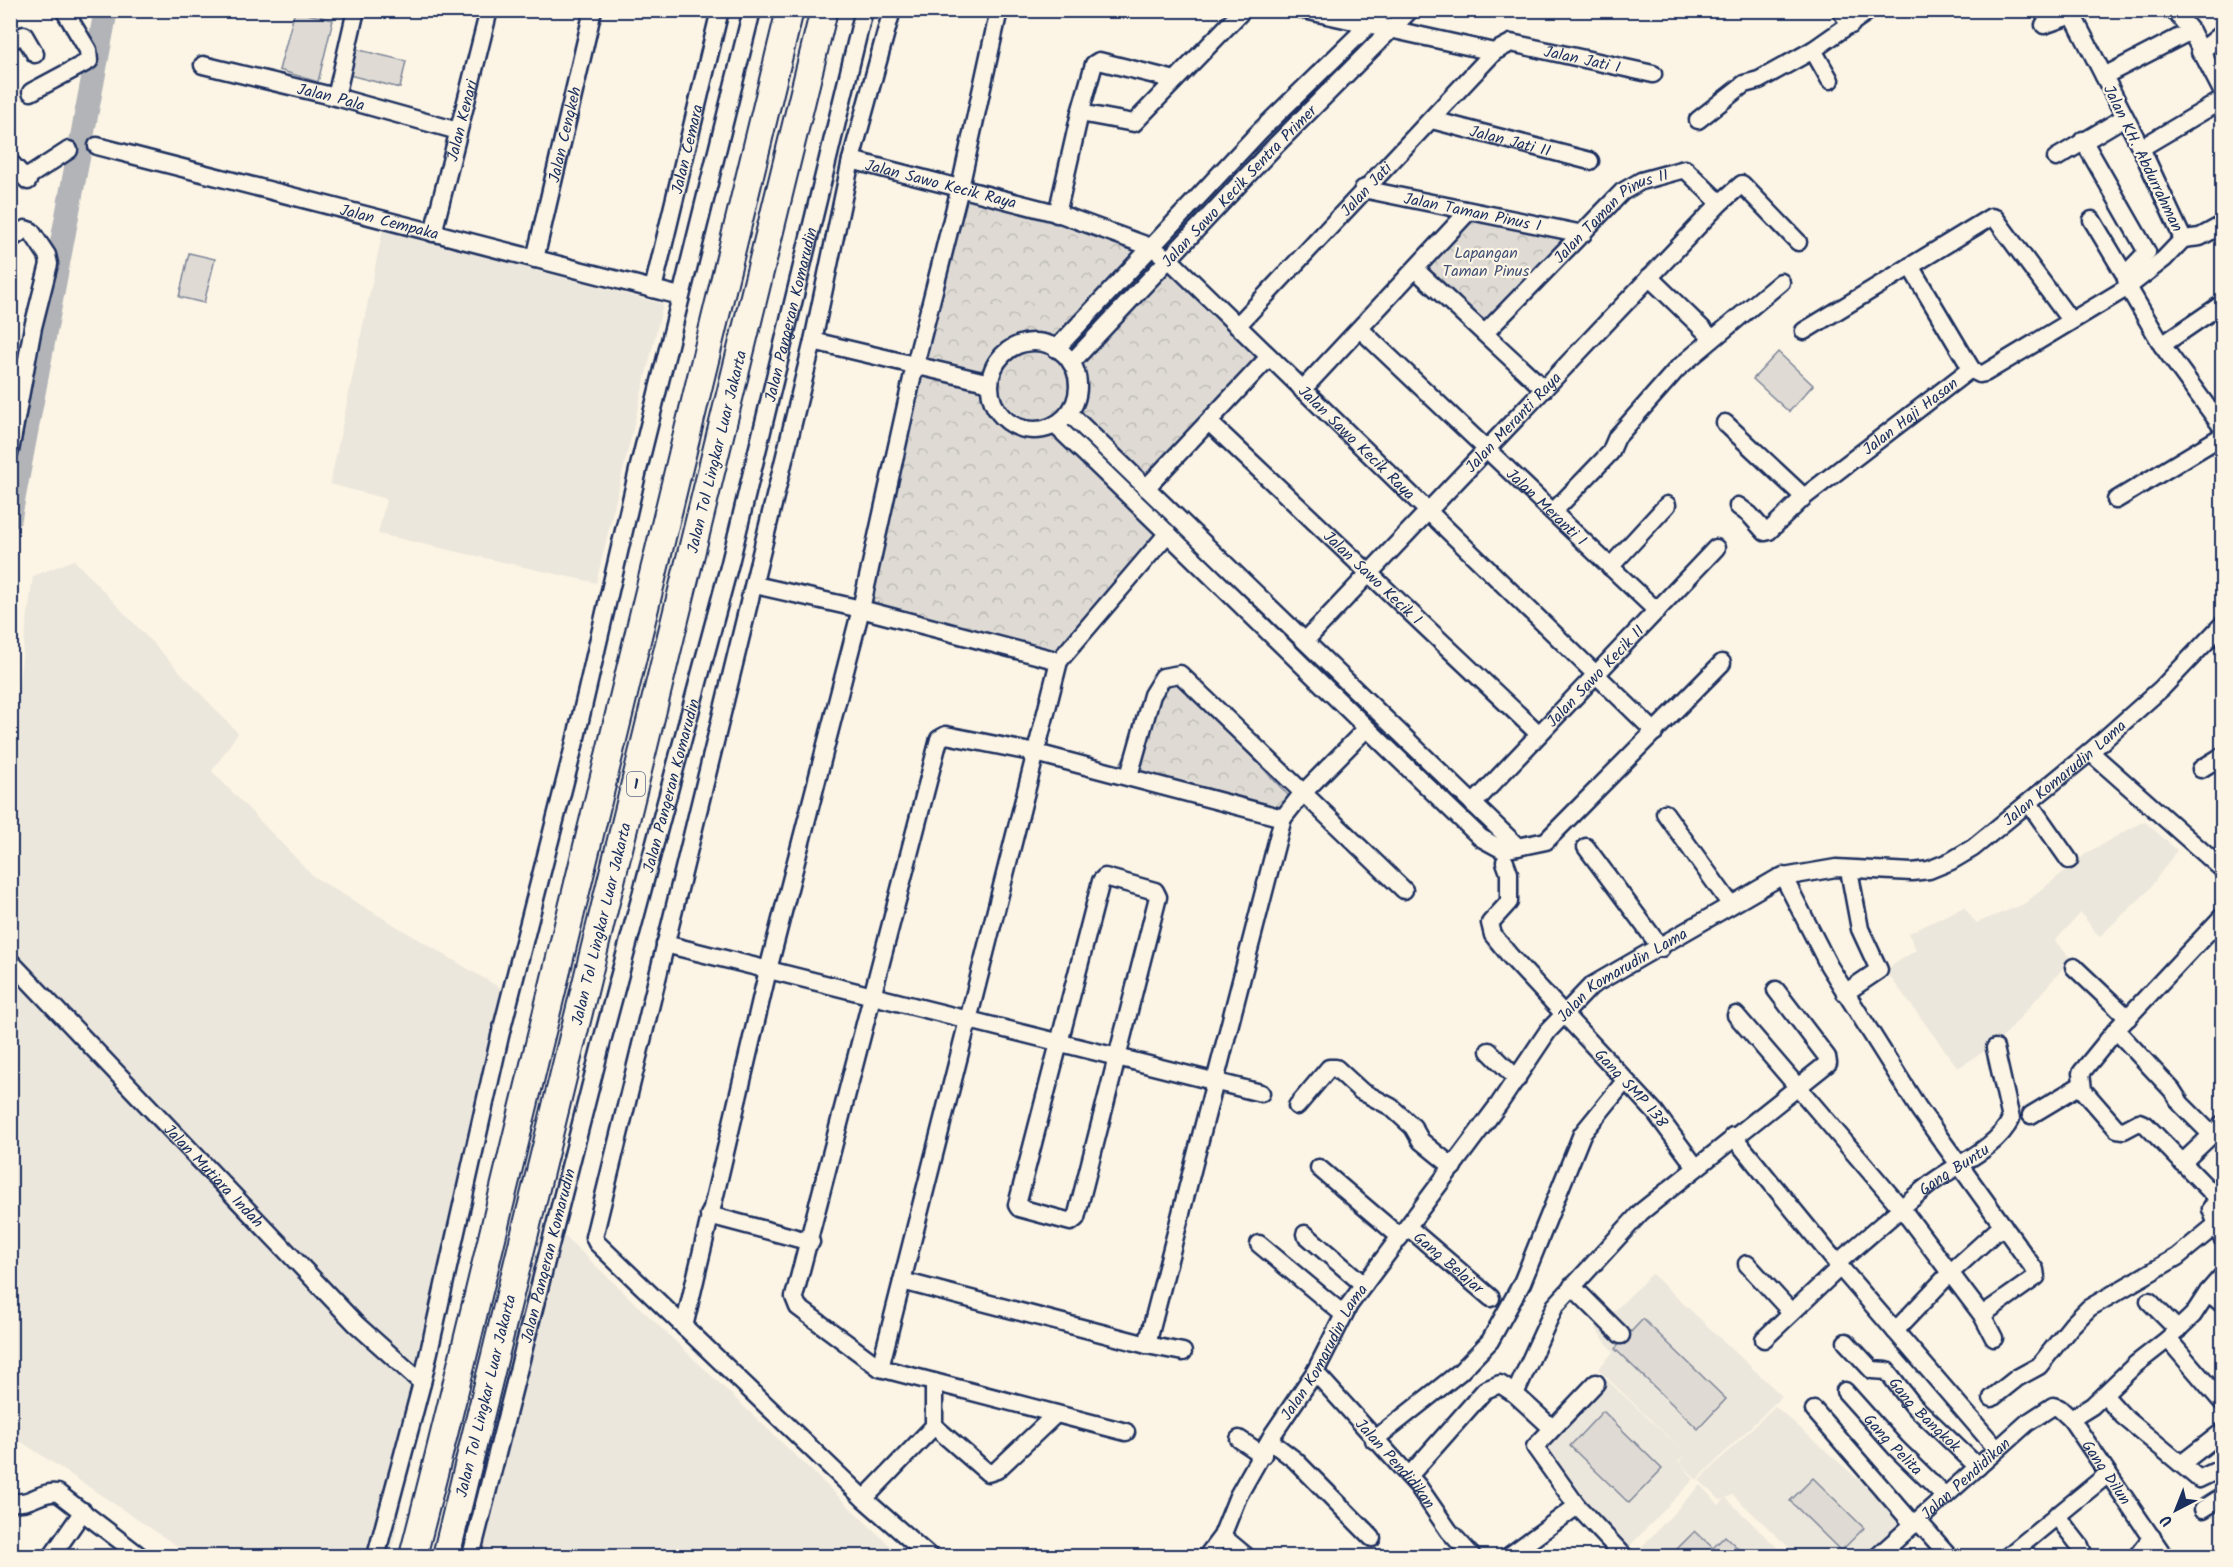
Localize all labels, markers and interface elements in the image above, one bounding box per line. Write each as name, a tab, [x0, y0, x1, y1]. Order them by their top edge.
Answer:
street label: Jalan Jati I	[1541, 40, 1623, 81]
street label: Jalan Kenari	[440, 76, 485, 164]
street label: Jalan Pala	[294, 77, 368, 118]
street label: Jalan KH. Abdurrahman	[2096, 81, 2189, 236]
street label: Jalan Cengkeh	[542, 84, 589, 185]
street label: Jalan Sawo Kecik Sentra Primer	[1156, 99, 1324, 274]
street label: Jalan Cemara	[665, 102, 711, 197]
street label: Jalan Jati II	[1467, 119, 1553, 164]
street label: Jalan Sawo Kecik Raya	[862, 153, 1019, 216]
street label: Jalan Jati	[1335, 156, 1399, 223]
street label: Jalan Taman Pinus II	[1548, 163, 1672, 270]
street label: Jalan Taman Pinus I	[1402, 187, 1543, 239]
street label: Jalan Cempaka	[337, 198, 441, 247]
street label: Jalan Pangeran Komarudin	[758, 225, 825, 405]
park label: Lapangan Taman Pinus	[1443, 241, 1530, 284]
street label: Jalan Tol Lingkar Luar Jakarta	[681, 348, 754, 556]
street label: Jalan Meranti Raya	[1460, 367, 1568, 479]
street label: Jalan Haji Hasan	[1857, 372, 1964, 462]
street label: Jalan Sawo Kecik Raya	[1292, 380, 1421, 506]
street label: Jalan Meranti I	[1500, 463, 1592, 553]
street label: Jalan Sawo Kecik I	[1317, 525, 1427, 632]
street label: Jalan Sawo Kecik II	[1541, 620, 1651, 734]
street label: Jalan Pangeran Komarudin	[637, 696, 707, 876]
street label: Jalan Komarudin Lama	[1998, 714, 2132, 833]
road number: 1	[627, 772, 645, 796]
street label: Jalan Tol Lingkar Luar Jakarta	[565, 820, 639, 1028]
street label: Jalan Komarudin Lama	[1552, 922, 1692, 1029]
street label: Gang SMP 138	[1588, 1043, 1674, 1134]
street label: Jalan Mutiara Indah	[157, 1118, 269, 1234]
street label: Gang Buntu	[1914, 1138, 1996, 1203]
street label: Jalan Pangeran Komarudin	[515, 1166, 583, 1346]
street label: Gang Belajar	[1407, 1226, 1490, 1302]
street label: Jalan Komarudin Lama	[1275, 1279, 1375, 1426]
street label: Jalan Tol Lingkar Luar Jakarta	[450, 1292, 523, 1500]
street label: Gang Bangkok	[1882, 1372, 1966, 1459]
street label: Gang Pelita	[1857, 1409, 1928, 1482]
street label: Jalan Pendidikan	[1349, 1413, 1441, 1514]
street label: Jalan Pendidikan	[1916, 1432, 2017, 1526]
street label: Gang Dilun	[2075, 1435, 2137, 1510]
north arrow	[2146, 1480, 2206, 1540]
text: U	[2155, 1507, 2179, 1533]

